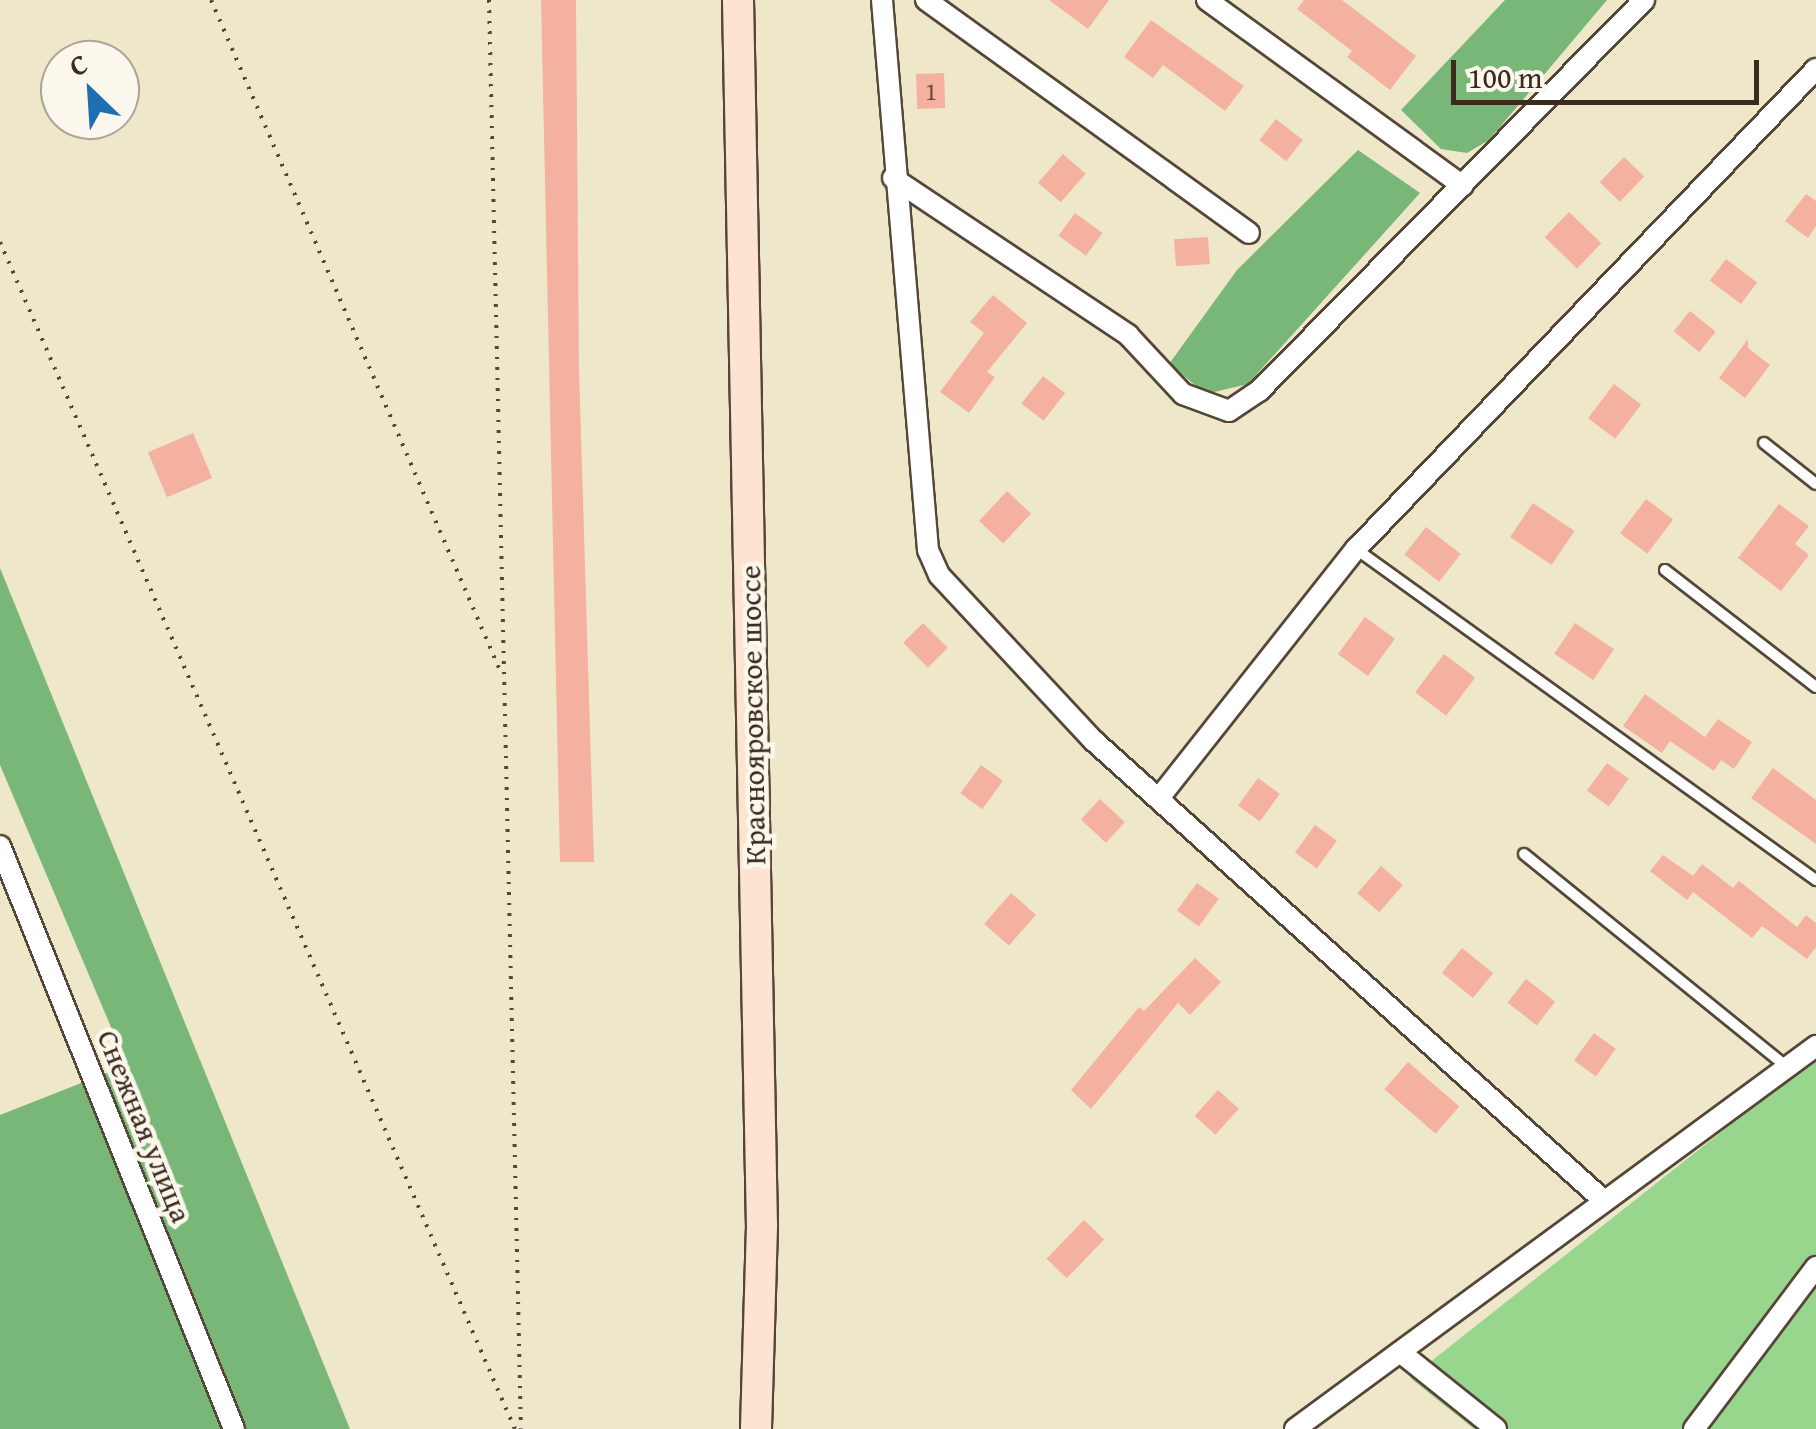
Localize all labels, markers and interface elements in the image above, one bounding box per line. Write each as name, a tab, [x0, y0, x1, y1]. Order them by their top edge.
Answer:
north arrow	[40, 40, 140, 140]
scale bar	[1456, 40, 1764, 102]
text: С	[62, 42, 94, 86]
text: 100 m	[1468, 55, 1542, 99]
house number: 1	[925, 76, 937, 106]
street label: Краснояровское шоссе	[731, 565, 773, 865]
street label: Снежная улица	[90, 1025, 200, 1227]

